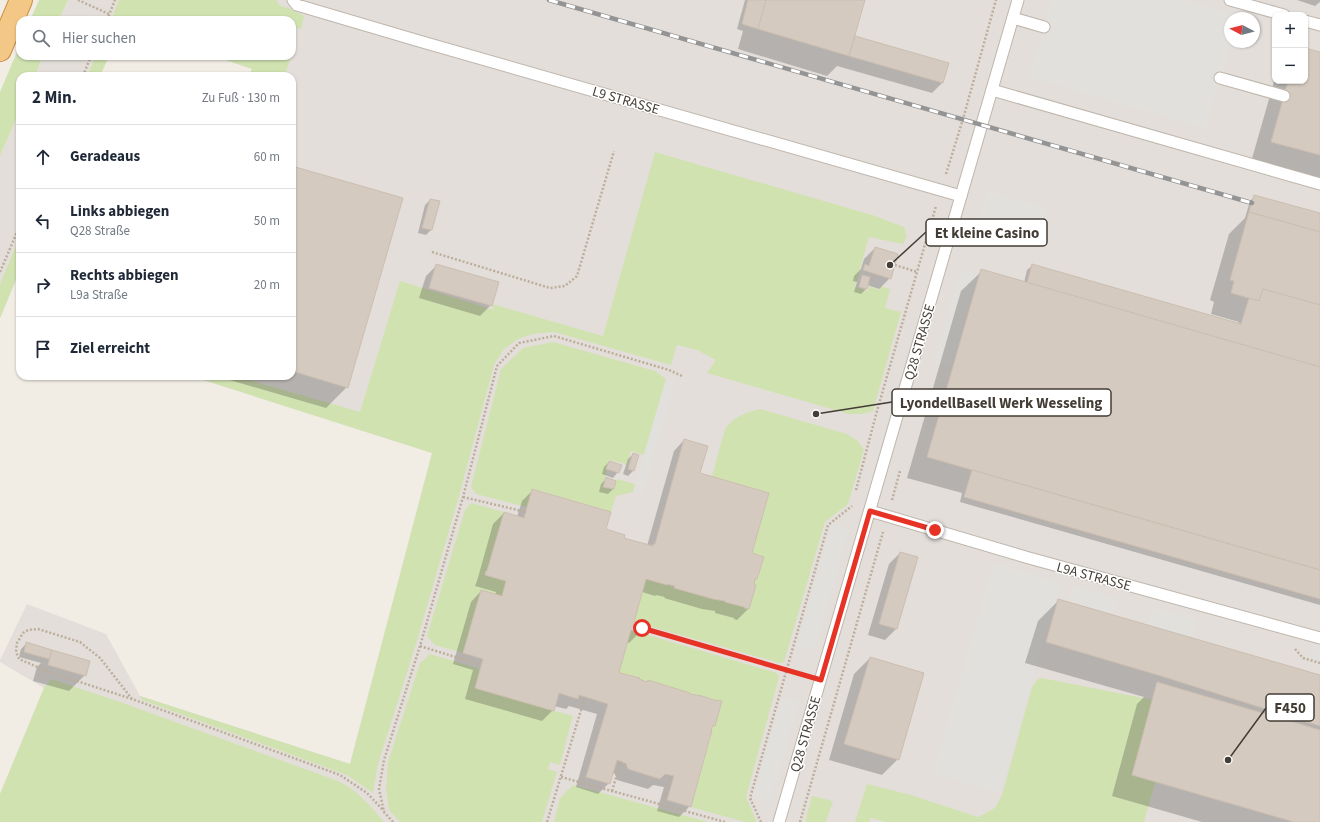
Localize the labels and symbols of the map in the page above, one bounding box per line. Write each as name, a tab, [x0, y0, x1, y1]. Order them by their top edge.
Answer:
north arrow	[1224, 12, 1260, 48]
street label: L9 STRASSE	[590, 82, 662, 120]
callout: Et kleine Casino	[926, 219, 1047, 246]
text: Et kleine Casino	[935, 223, 1039, 244]
street label: Q28 STRASSE	[900, 302, 940, 383]
callout: LyondellBasell Werk Wesseling	[892, 389, 1111, 416]
text: LyondellBasell Werk Wesseling	[900, 393, 1102, 414]
route end	[926, 521, 944, 539]
street label: L9A STRASSE	[1054, 557, 1133, 597]
route start	[633, 619, 651, 637]
street label: Q28 STRASSE	[786, 694, 826, 775]
callout: F450	[1266, 694, 1314, 721]
text: F450	[1274, 698, 1306, 719]

